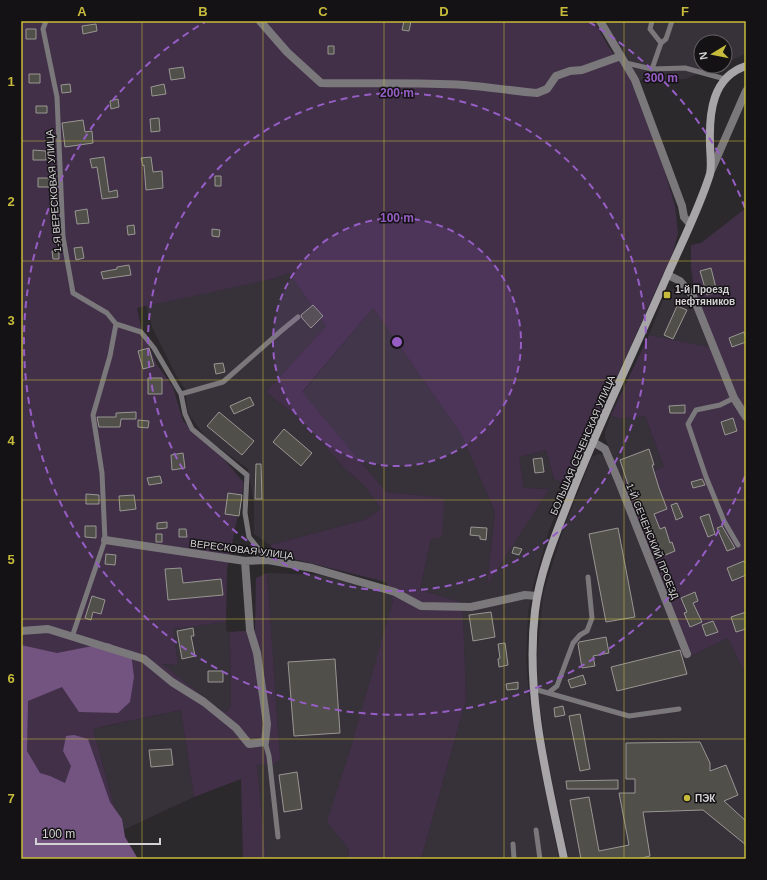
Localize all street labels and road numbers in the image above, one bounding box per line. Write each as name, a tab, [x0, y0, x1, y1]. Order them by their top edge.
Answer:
street label: 1-Я ВЕРЕСКОВАЯ УЛИЦА	[44, 129, 63, 253]
street label: БОЛЬШАЯ СЕЧЕНСКАЯ УЛИЦА	[548, 373, 617, 517]
street label: 1-Й СЕЧЕНСКИЙ ПРОЕЗД	[624, 481, 682, 601]
street label: ВЕРЕСКОВАЯ УЛИЦА	[190, 538, 295, 561]

